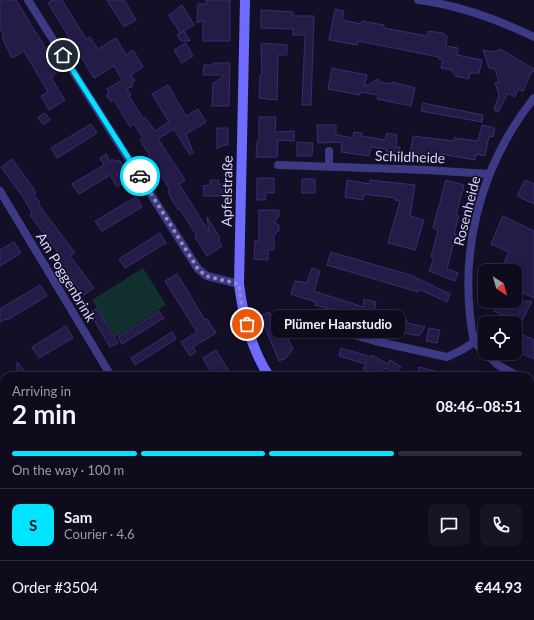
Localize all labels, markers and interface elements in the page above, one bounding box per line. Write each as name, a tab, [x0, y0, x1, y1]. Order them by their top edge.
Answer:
pin	[46, 38, 80, 72]
icon: home	[52, 44, 74, 66]
street label: Schildheide	[375, 147, 445, 166]
street label: Apfelstraße	[217, 155, 236, 227]
courier	[120, 156, 160, 196]
icon: car	[129, 165, 151, 187]
street label: Rosenheide	[450, 174, 483, 248]
street label: Am Poggenbrink	[33, 229, 100, 325]
north arrow	[478, 264, 522, 308]
map controls	[478, 264, 522, 360]
pin	[230, 307, 264, 341]
callout: Plümer Haarstudio	[271, 310, 405, 338]
icon: bag	[236, 313, 258, 335]
text: Plümer Haarstudio	[284, 316, 392, 332]
button: locate	[478, 316, 522, 360]
text: Arriving in	[12, 383, 71, 399]
text: 08:46–08:51	[436, 397, 522, 415]
text: 2 min	[12, 398, 76, 430]
text: On the way · 100 m	[12, 462, 124, 478]
button: chat	[428, 504, 470, 546]
button: phone	[480, 504, 522, 546]
text: Sam	[64, 508, 92, 526]
text: S	[29, 516, 37, 534]
text: Courier · 4.6	[64, 526, 135, 542]
text: Order #3504	[12, 578, 98, 596]
text: €44.93	[475, 578, 522, 596]

